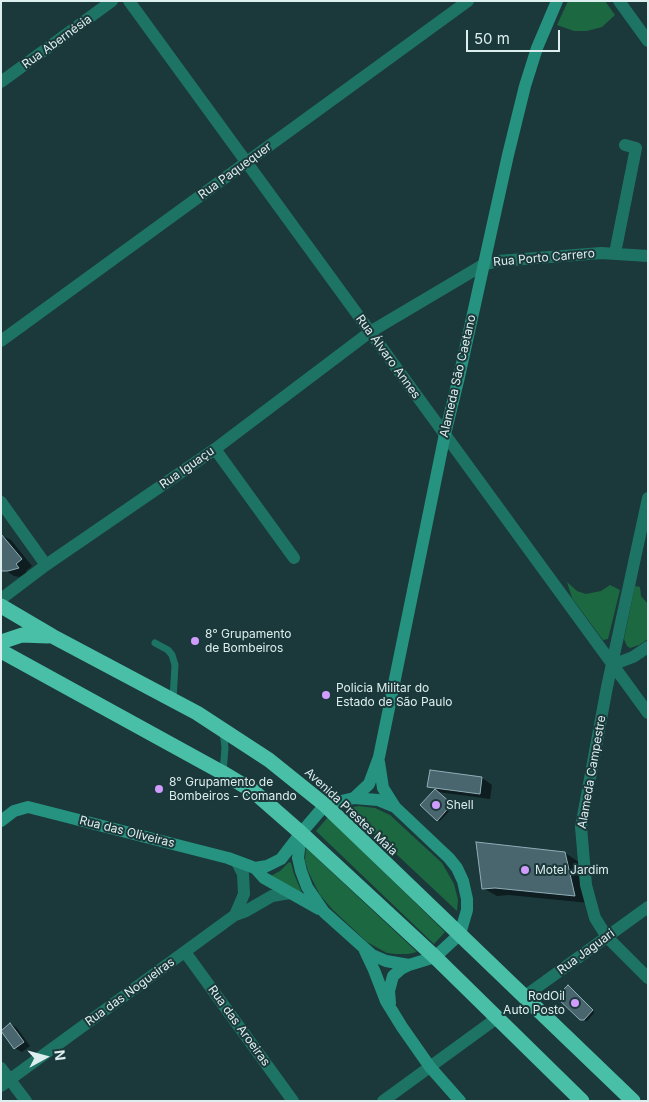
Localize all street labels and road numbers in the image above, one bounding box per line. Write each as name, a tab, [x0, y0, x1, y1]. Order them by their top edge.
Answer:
street label: Rua Abernésia	[19, 12, 95, 72]
street label: Rua Paquequer	[196, 140, 274, 202]
street label: Rua Porto Carrero	[493, 246, 595, 270]
street label: Rua Álvaro Annes	[353, 312, 423, 402]
street label: Alameda São Caetano	[437, 313, 479, 439]
street label: Rua Iguaçu	[157, 444, 217, 492]
street label: Alameda Campestre	[575, 714, 609, 830]
street label: Avenida Prestes Maia	[302, 765, 400, 859]
street label: Rua das Oliveiras	[78, 813, 176, 851]
street label: Rua Jaguari	[555, 926, 617, 978]
street label: Rua das Nogueiras	[83, 955, 177, 1029]
street label: Rua das Aroeiras	[205, 983, 273, 1069]

